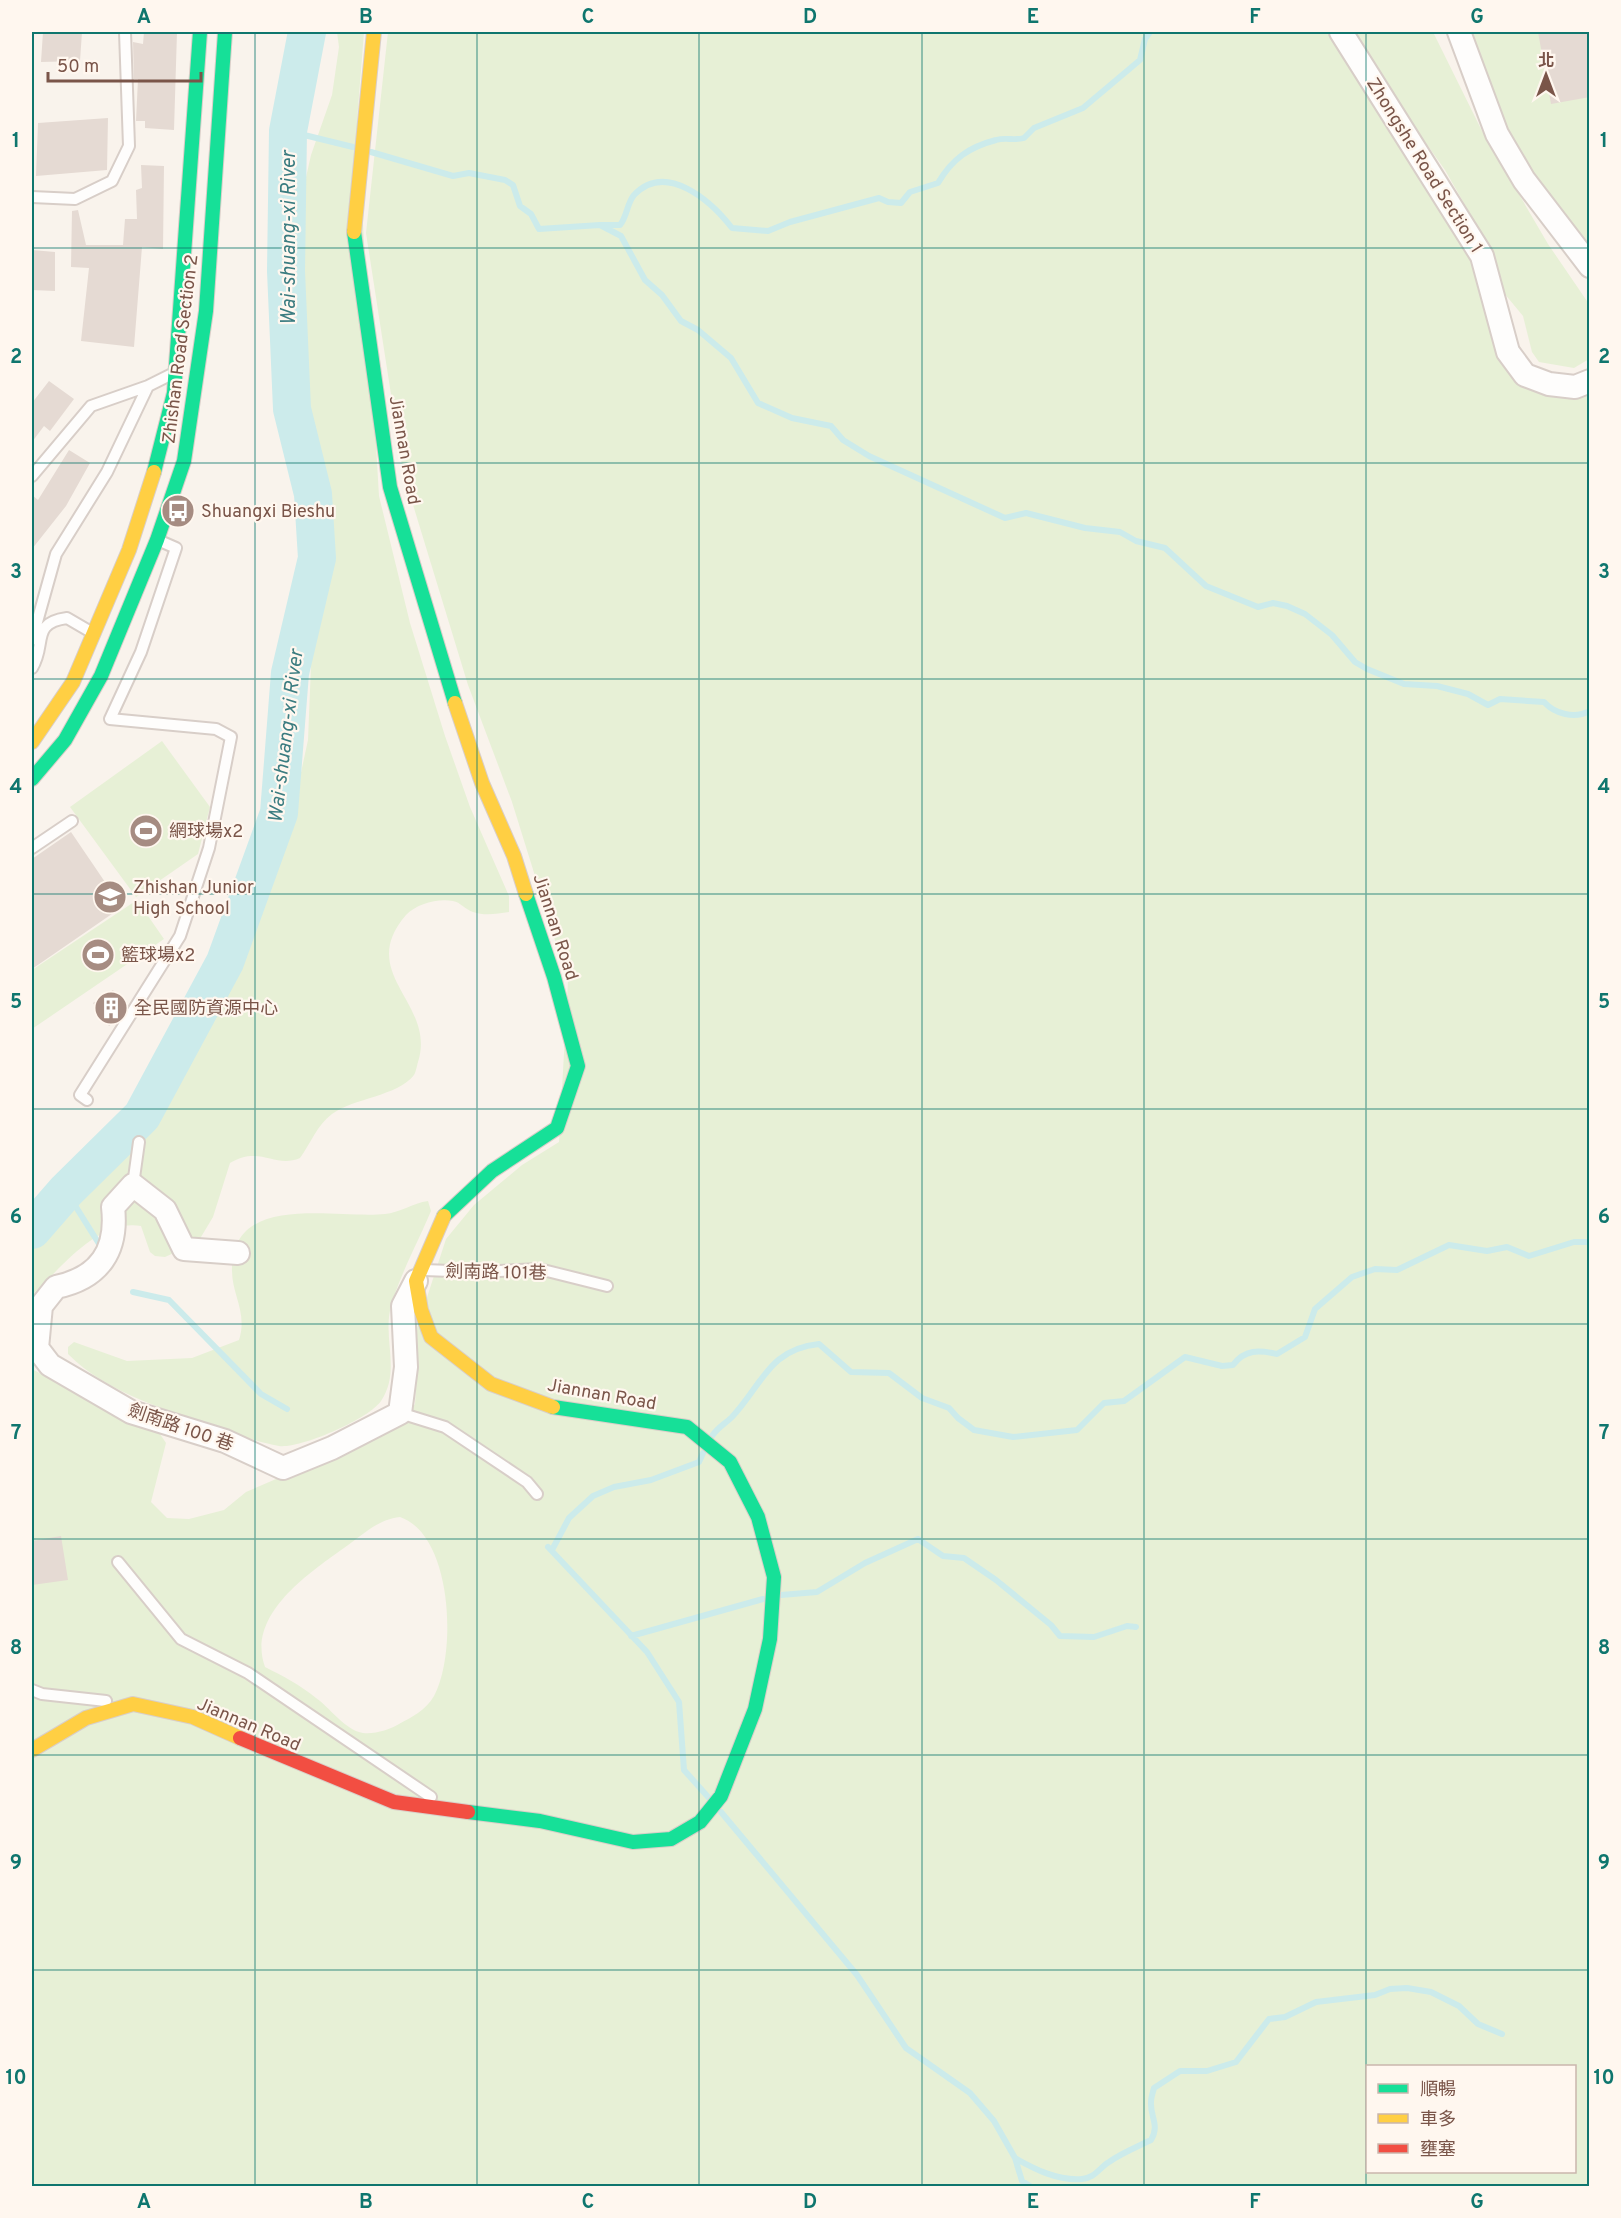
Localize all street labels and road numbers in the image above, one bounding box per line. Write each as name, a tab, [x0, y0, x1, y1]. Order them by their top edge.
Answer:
street label: Zhongshe Road Section 1	[1360, 74, 1487, 258]
street label: Zhishan Road Section 2	[158, 253, 205, 445]
street label: Jiannan Road	[383, 394, 424, 507]
street label: Jiannan Road	[527, 871, 583, 984]
street label: 劍南路 101巷	[445, 1261, 547, 1286]
street label: Jiannan Road	[545, 1375, 658, 1416]
street label: 劍南路 100 巷	[125, 1400, 236, 1457]
street label: Jiannan Road	[193, 1693, 304, 1758]

